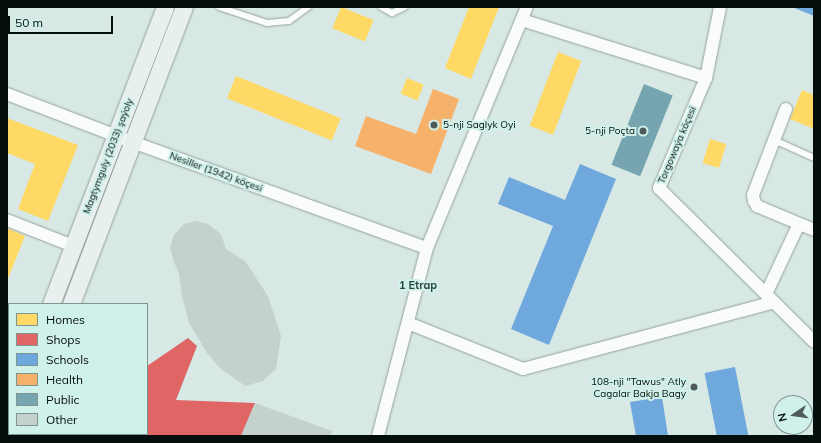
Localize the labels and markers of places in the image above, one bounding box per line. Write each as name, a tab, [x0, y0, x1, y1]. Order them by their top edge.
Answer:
marker: 5-nji Saglyk Oyi	[428, 119, 440, 131]
place label: 5-nji Saglyk Oyi	[443, 119, 516, 131]
place label: 5-nji Poçta	[585, 125, 635, 137]
marker: 5-nji Poçta	[638, 126, 648, 136]
place label: 108-nji "Tawus" Atly Cagalar Bakja Bagy	[591, 375, 686, 398]
marker: 108-nji "Tawus" Atly Cagalar Bakja Bagy	[689, 382, 699, 392]

